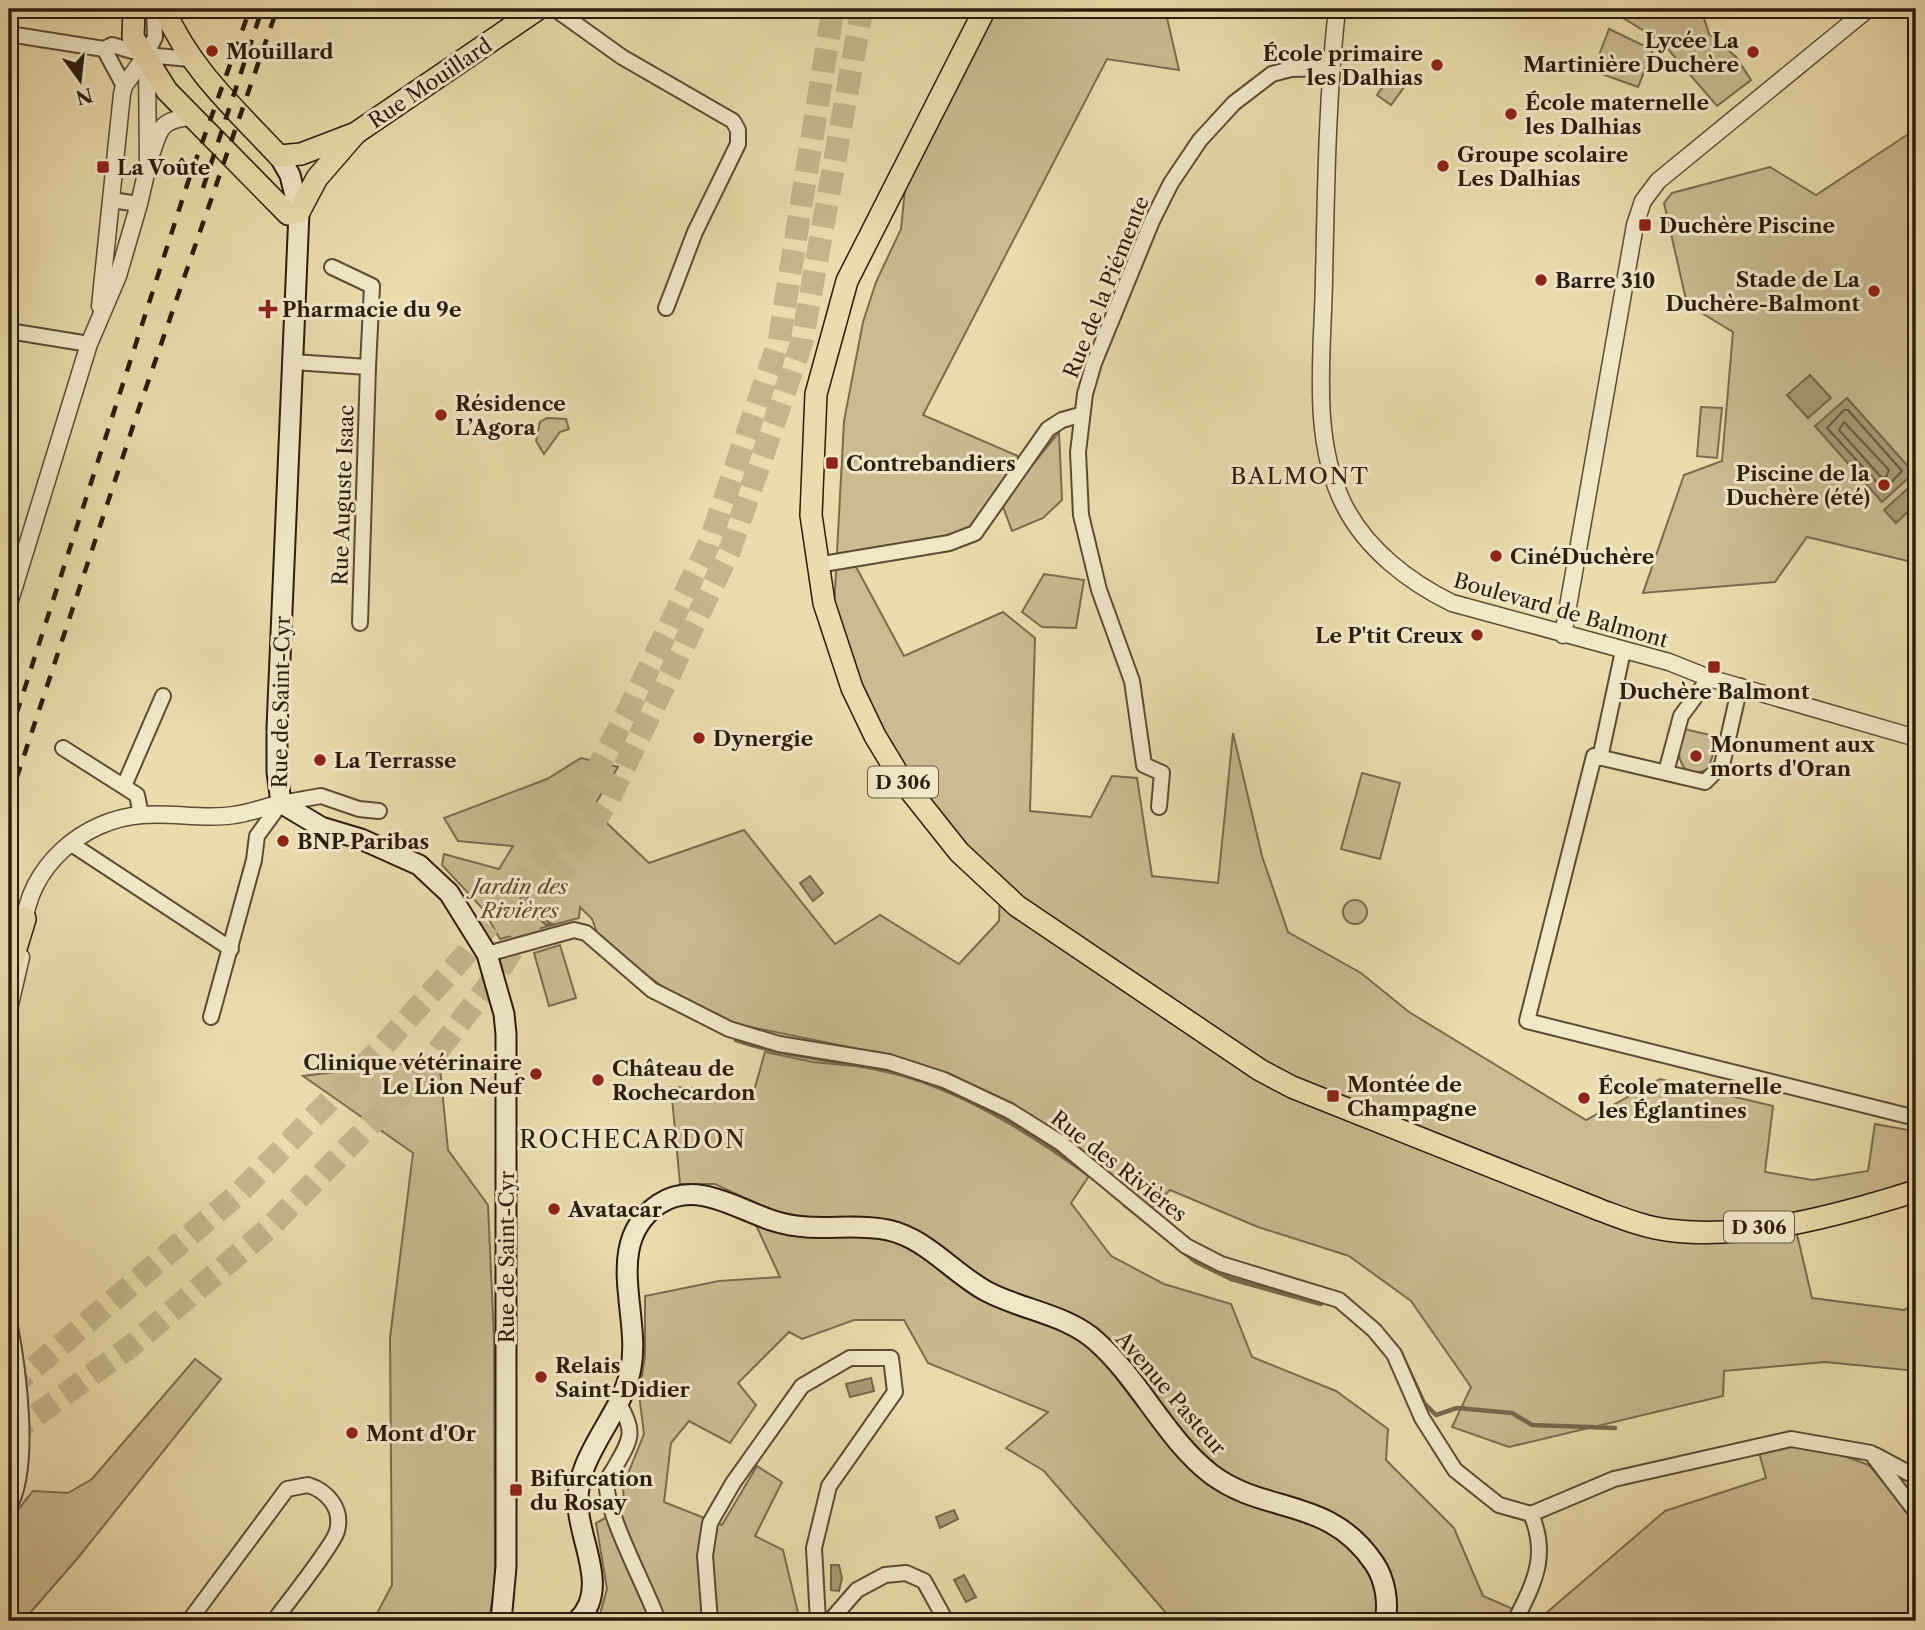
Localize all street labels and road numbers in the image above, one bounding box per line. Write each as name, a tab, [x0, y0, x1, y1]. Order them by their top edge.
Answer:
street label: Rue Mouillard	[364, 32, 497, 133]
street label: Rue de la Piémente	[1058, 192, 1154, 382]
street label: Rue Auguste Isaac	[327, 404, 359, 586]
street label: Boulevard de Balmont	[1451, 567, 1672, 653]
street label: Rue de Saint-Cyr	[267, 615, 295, 789]
road number: D 306	[868, 766, 938, 797]
street label: Rue des Rivières	[1046, 1105, 1192, 1227]
street label: Rue de Saint-Cyr	[494, 1171, 519, 1343]
road number: D 306	[1724, 1212, 1794, 1242]
street label: Avenue Pasteur	[1110, 1326, 1231, 1460]

